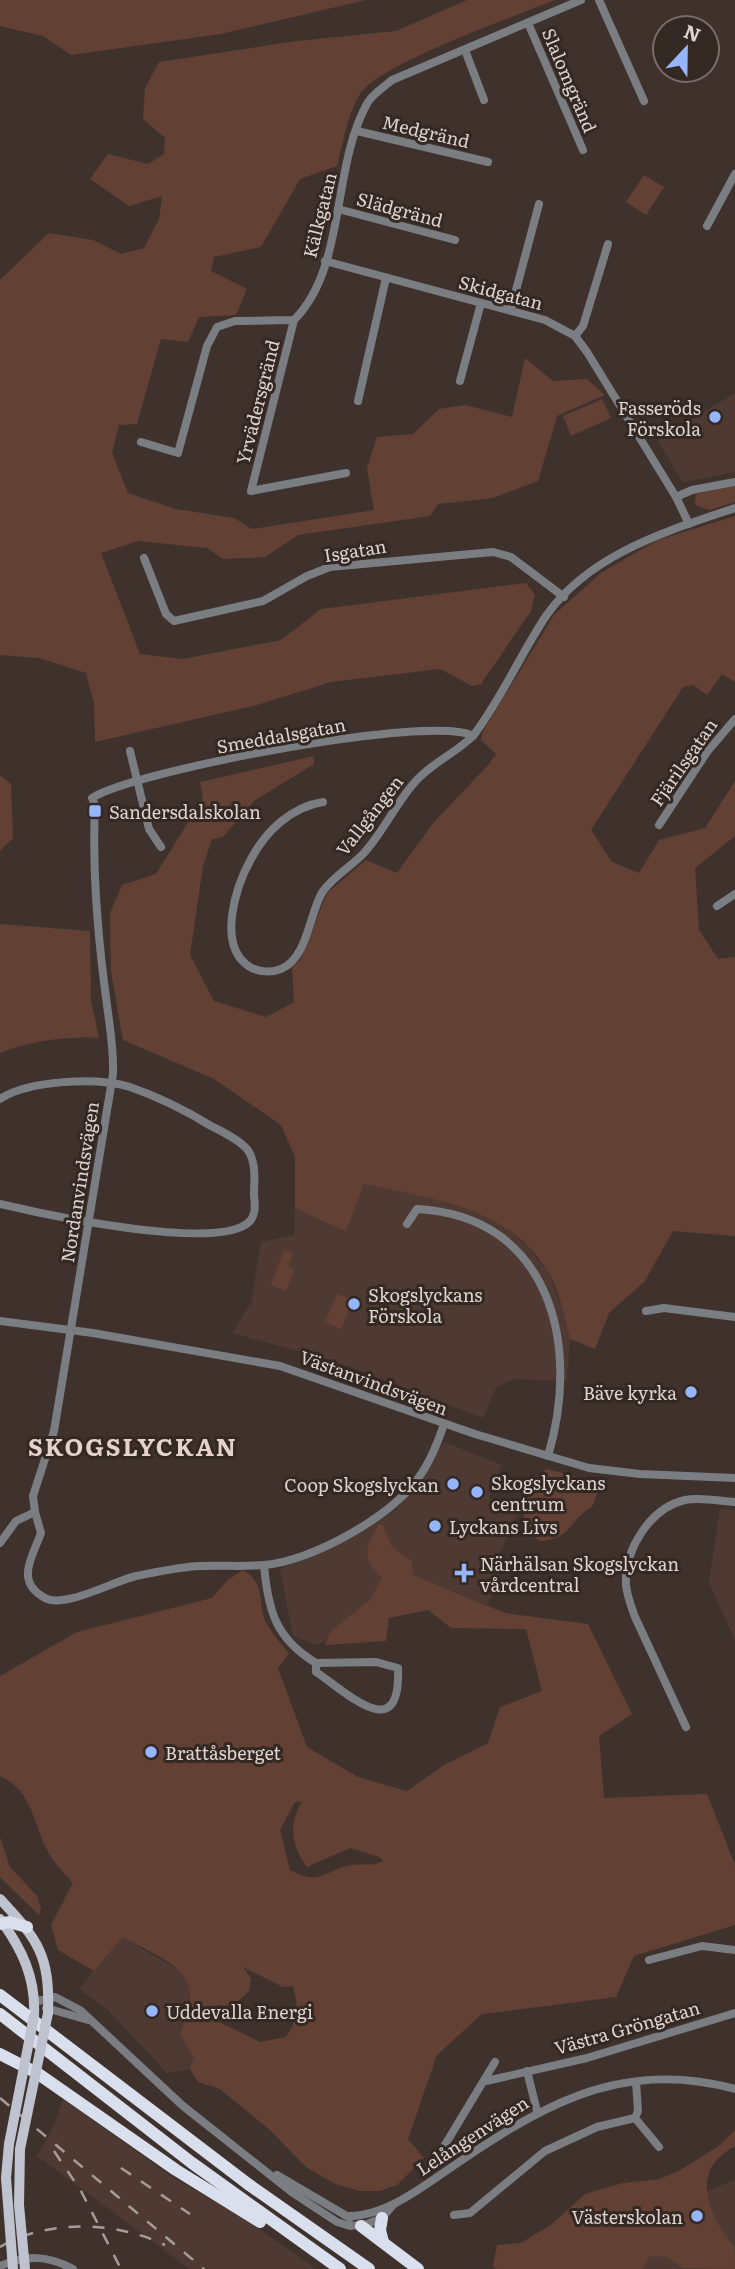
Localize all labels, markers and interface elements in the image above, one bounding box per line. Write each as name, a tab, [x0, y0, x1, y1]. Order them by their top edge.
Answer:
north arrow	[651, 14, 721, 84]
text: N	[680, 16, 705, 48]
street label: Slalomgränd	[536, 24, 604, 136]
street label: Medgränd	[380, 108, 472, 154]
street label: Kälkgatan	[295, 169, 343, 261]
street label: Slädgränd	[354, 185, 446, 233]
street label: Skidgatan	[456, 268, 546, 316]
street label: Yrvädersgränd	[228, 337, 286, 467]
place label: Fasseröds Förskola	[618, 394, 701, 442]
marker: Fasseröds Förskola	[707, 409, 723, 425]
street label: Isgatan	[322, 532, 388, 568]
street label: Smeddalsgatan	[214, 710, 348, 760]
street label: Fjärilsgatan	[643, 712, 723, 811]
street label: Vallgången	[329, 769, 409, 861]
place label: Sandersdalskolan	[109, 798, 261, 825]
marker: Sandersdalskolan	[87, 803, 103, 819]
street label: Nordanvindsvägen	[53, 1099, 105, 1265]
place label: Skogslyckans Förskola	[368, 1281, 483, 1329]
marker: Skogslyckans Förskola	[346, 1296, 362, 1312]
street label: Västanvindsvägen	[296, 1343, 452, 1421]
place label: Bäve kyrka	[583, 1379, 677, 1406]
marker: Bäve kyrka	[683, 1384, 699, 1400]
district label: SKOGSLYCKAN	[28, 1428, 238, 1463]
place label: Skogslyckans centrum	[491, 1469, 606, 1517]
place label: Coop Skogslyckan	[284, 1471, 439, 1498]
marker: Coop Skogslyckan	[445, 1476, 461, 1492]
marker: Skogslyckans centrum	[469, 1484, 485, 1500]
place label: Lyckans Livs	[449, 1513, 557, 1540]
marker: Lyckans Livs	[427, 1518, 443, 1534]
place label: Närhälsan Skogslyckan vårdcentral	[480, 1550, 679, 1598]
marker: Närhälsan Skogslyckan vårdcentral	[454, 1563, 474, 1583]
place label: Brattåsberget	[165, 1739, 282, 1766]
marker: Brattåsberget	[143, 1744, 159, 1760]
street label: Västra Gröngatan	[551, 1993, 703, 2061]
place label: Uddevalla Energi	[166, 1998, 313, 2025]
marker: Uddevalla Energi	[144, 2003, 160, 2019]
street label: Lelångenvägen	[411, 2089, 533, 2181]
place label: Västerskolan	[572, 2203, 683, 2230]
marker: Västerskolan	[689, 2208, 705, 2224]

